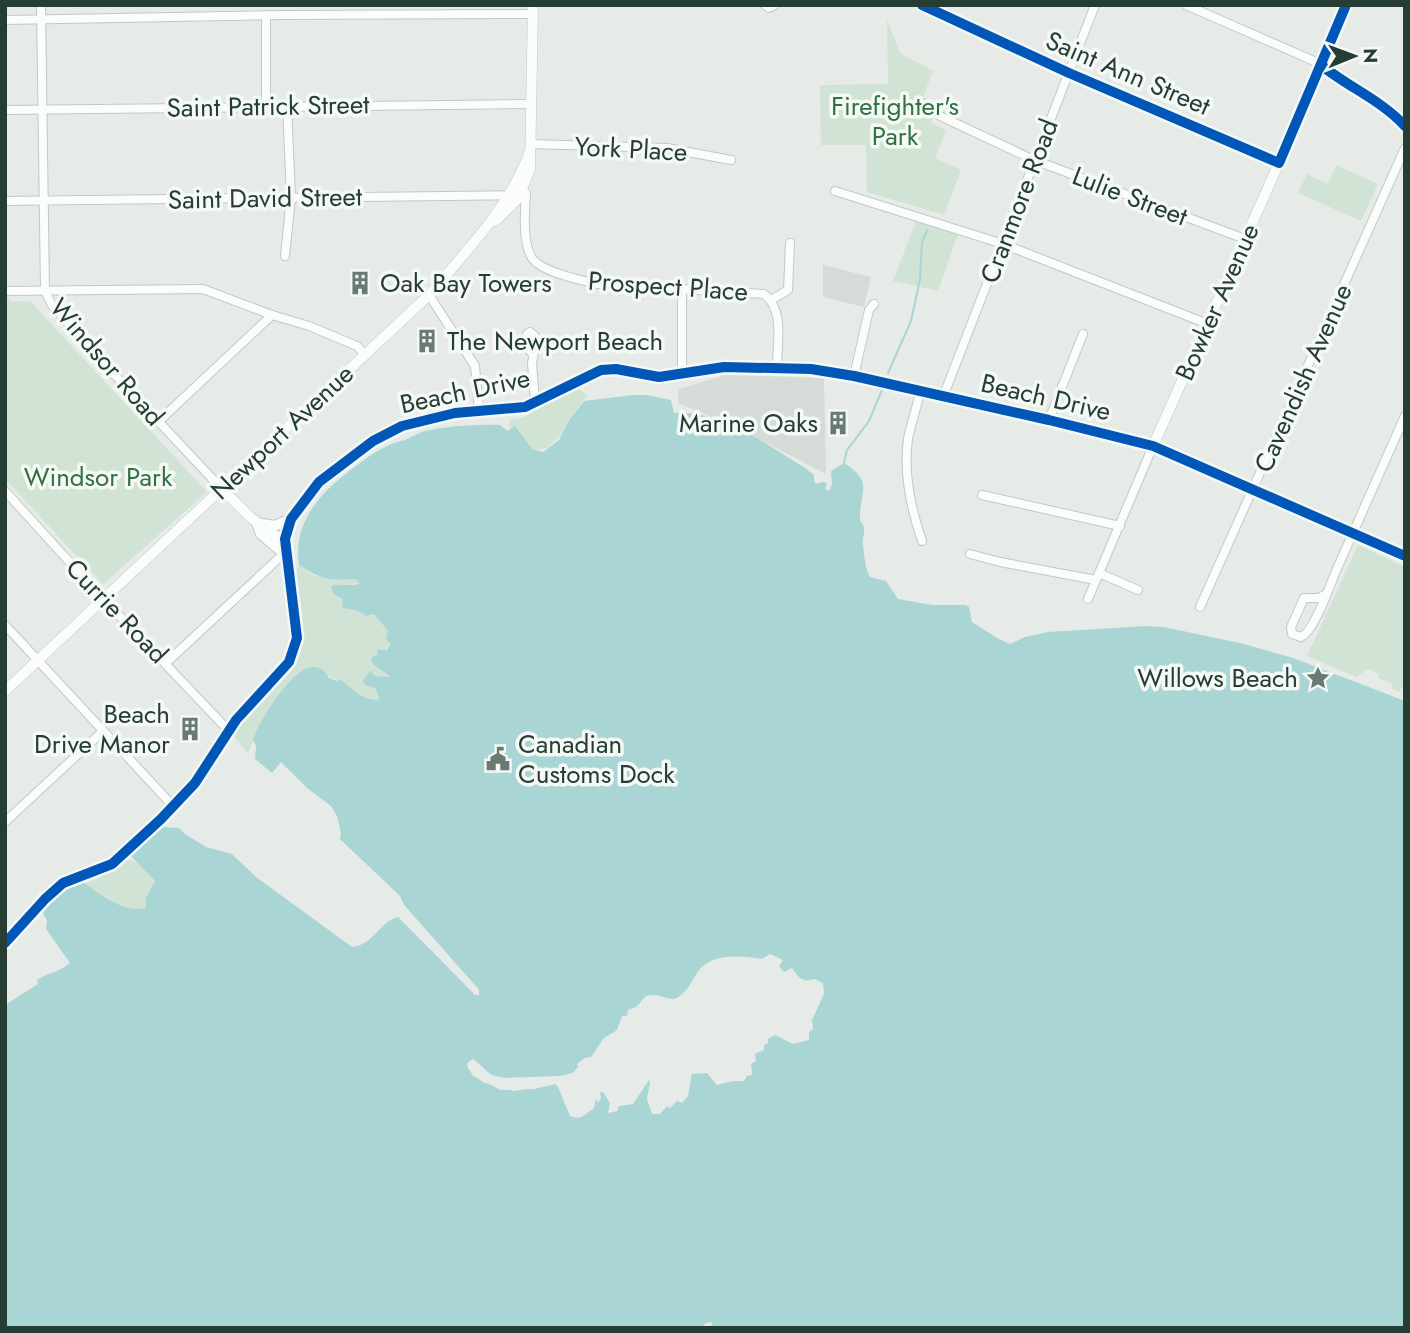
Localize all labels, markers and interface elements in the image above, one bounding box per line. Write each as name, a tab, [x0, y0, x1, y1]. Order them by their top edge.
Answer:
street label: Saint Ann Street	[1040, 21, 1217, 125]
north arrow	[1319, 21, 1389, 91]
text: N	[1357, 48, 1384, 63]
street label: Saint Patrick Street	[166, 85, 370, 127]
park label: Firefighter's Park	[831, 87, 959, 155]
street label: Cranmore Road	[970, 113, 1068, 289]
street label: York Place	[574, 127, 688, 171]
street label: Lulie Street	[1067, 157, 1194, 236]
street label: Saint David Street	[168, 177, 363, 219]
street label: Bowker Avenue	[1165, 217, 1269, 387]
street label: Prospect Place	[587, 261, 749, 311]
place label: Oak Bay Towers	[380, 264, 552, 302]
building icon: Oak Bay Towers	[346, 269, 374, 297]
street label: Cavendish Avenue	[1244, 278, 1362, 478]
street label: Windsor Road	[41, 290, 173, 434]
place label: The Newport Beach	[447, 322, 663, 360]
building icon: The Newport Beach	[413, 327, 441, 355]
street label: Newport Avenue	[202, 355, 362, 509]
street label: Beach Drive	[396, 359, 534, 423]
street label: Beach Drive	[977, 364, 1115, 430]
place label: Marine Oaks	[679, 404, 818, 442]
building icon: Marine Oaks	[824, 409, 852, 437]
park label: Windsor Park	[24, 458, 173, 496]
street label: Currie Road	[57, 550, 177, 672]
place label: Willows Beach	[1137, 659, 1298, 697]
place icon: Willows Beach	[1304, 664, 1332, 692]
place label: Beach Drive Manor	[34, 695, 170, 763]
building icon: Beach Drive Manor	[176, 715, 204, 743]
place label: Canadian Customs Dock	[518, 725, 675, 793]
public building icon: Canadian Customs Dock	[484, 745, 512, 773]

